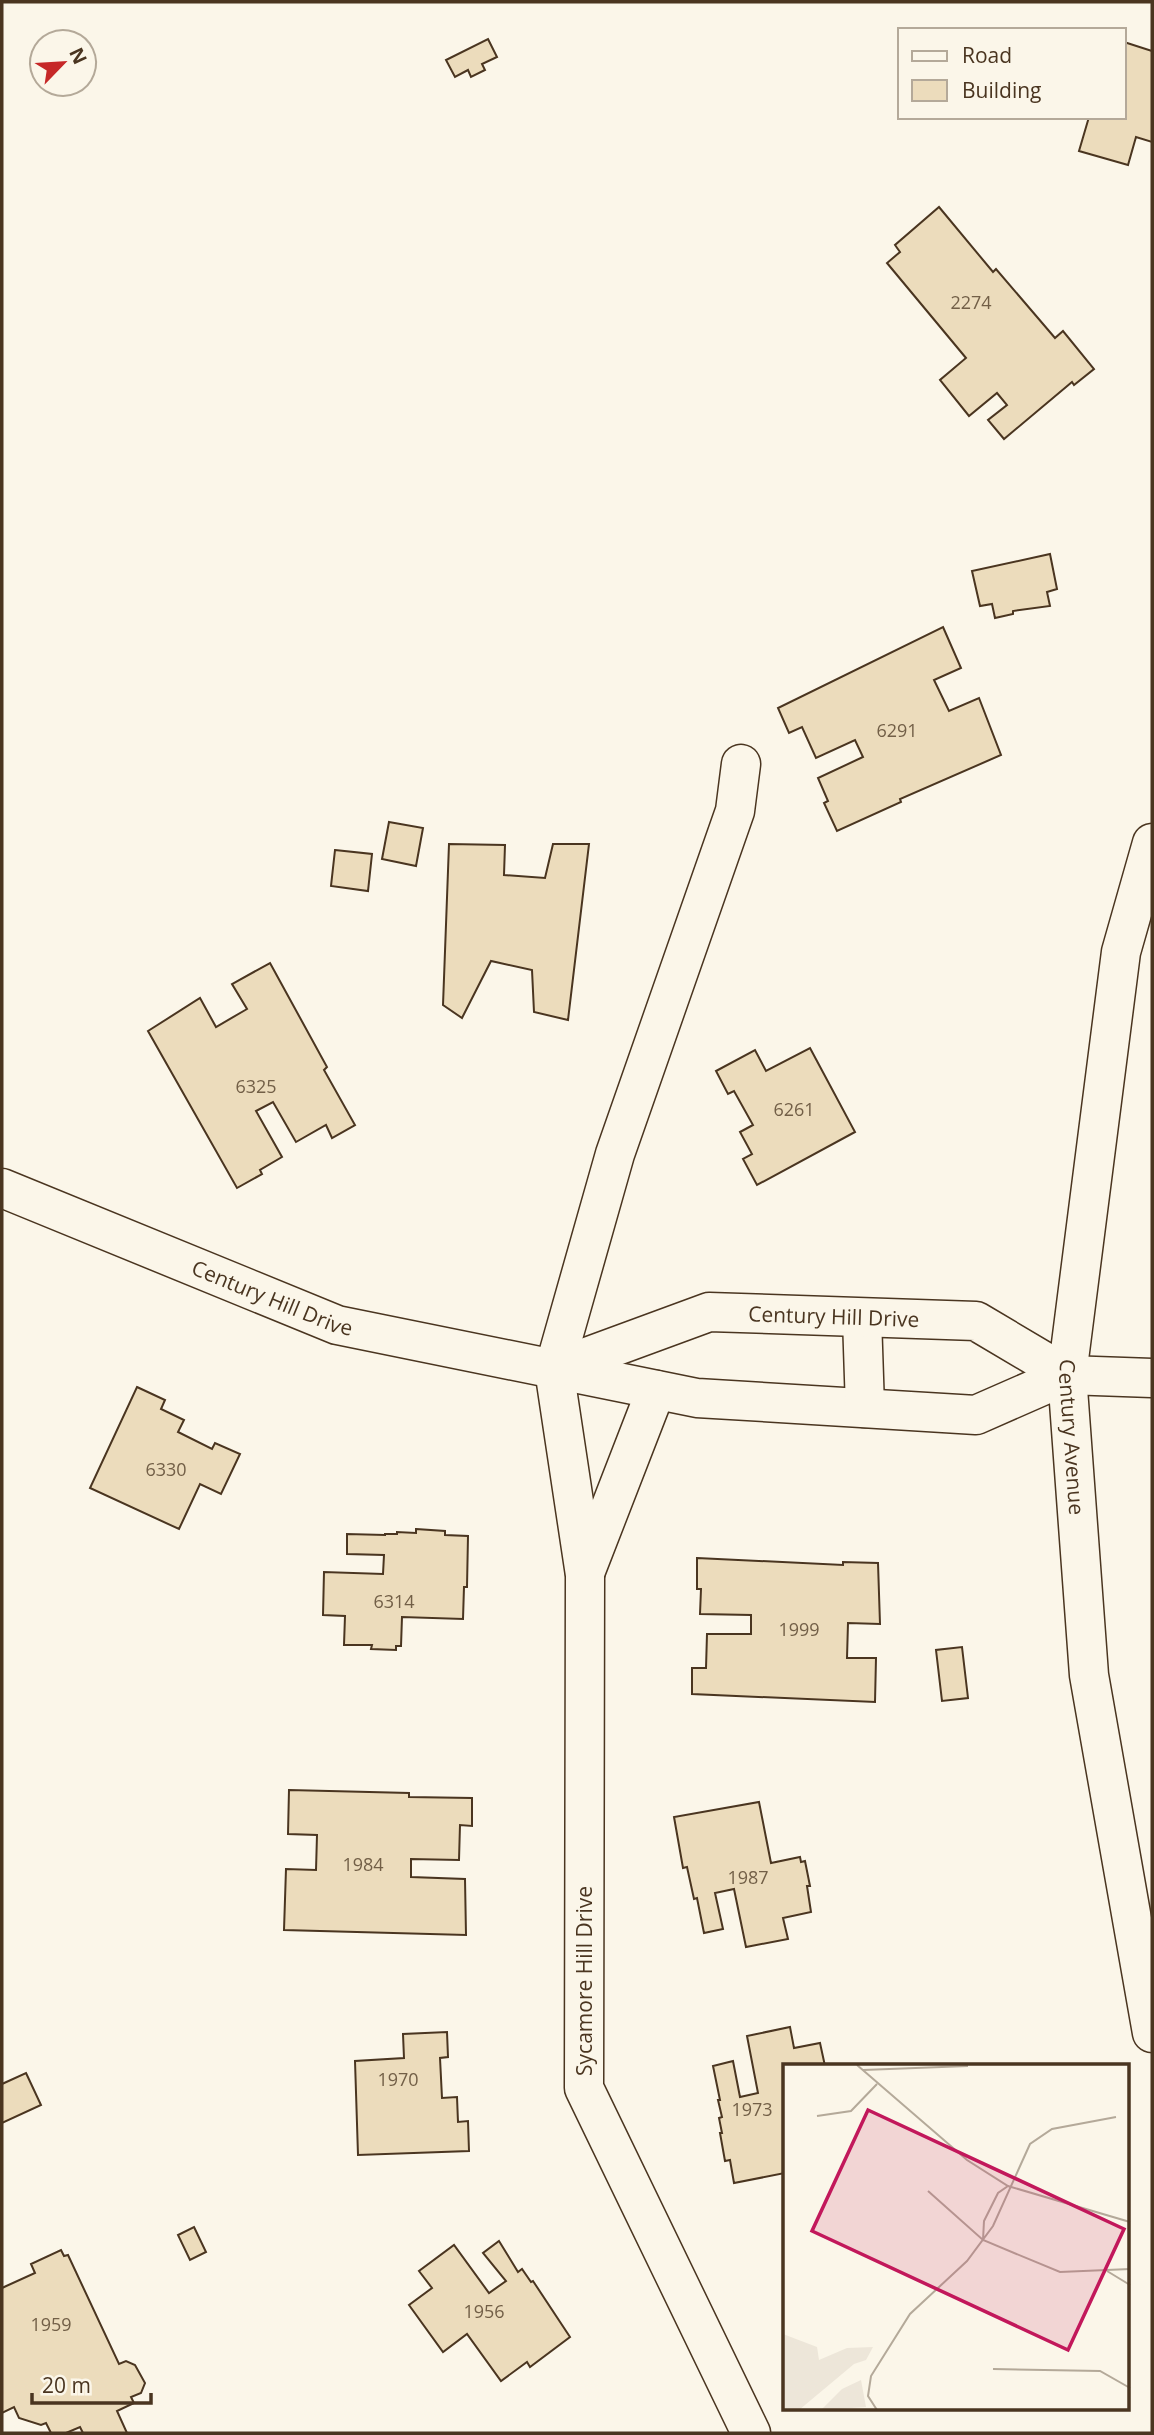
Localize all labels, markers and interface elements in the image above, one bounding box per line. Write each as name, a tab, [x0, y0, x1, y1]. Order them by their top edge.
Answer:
north arrow	[28, 28, 98, 98]
legend	[898, 28, 1126, 119]
text: Road	[962, 41, 1012, 69]
text: N	[63, 43, 93, 68]
text: Building	[962, 76, 1041, 104]
house number: 2274	[950, 290, 992, 314]
house number: 6291	[876, 718, 918, 742]
house number: 6325	[235, 1074, 277, 1098]
house number: 6261	[773, 1097, 815, 1121]
street label: Century Hill Drive	[188, 1253, 355, 1342]
street label: Century Hill Drive	[748, 1299, 920, 1333]
street label: Century Avenue	[1053, 1358, 1091, 1516]
house number: 6330	[145, 1457, 187, 1481]
house number: 6314	[373, 1589, 415, 1613]
house number: 1999	[778, 1617, 820, 1641]
house number: 1984	[342, 1852, 384, 1876]
house number: 1987	[727, 1865, 769, 1889]
street label: Sycamore Hill Drive	[570, 1886, 598, 2076]
inset map	[783, 2064, 1130, 2410]
house number: 1970	[377, 2067, 419, 2091]
house number: 1973	[731, 2097, 773, 2121]
house number: 1956	[463, 2299, 505, 2323]
house number: 1959	[30, 2312, 72, 2336]
scale bar	[32, 2362, 150, 2406]
text: 20 m	[42, 2371, 91, 2399]

